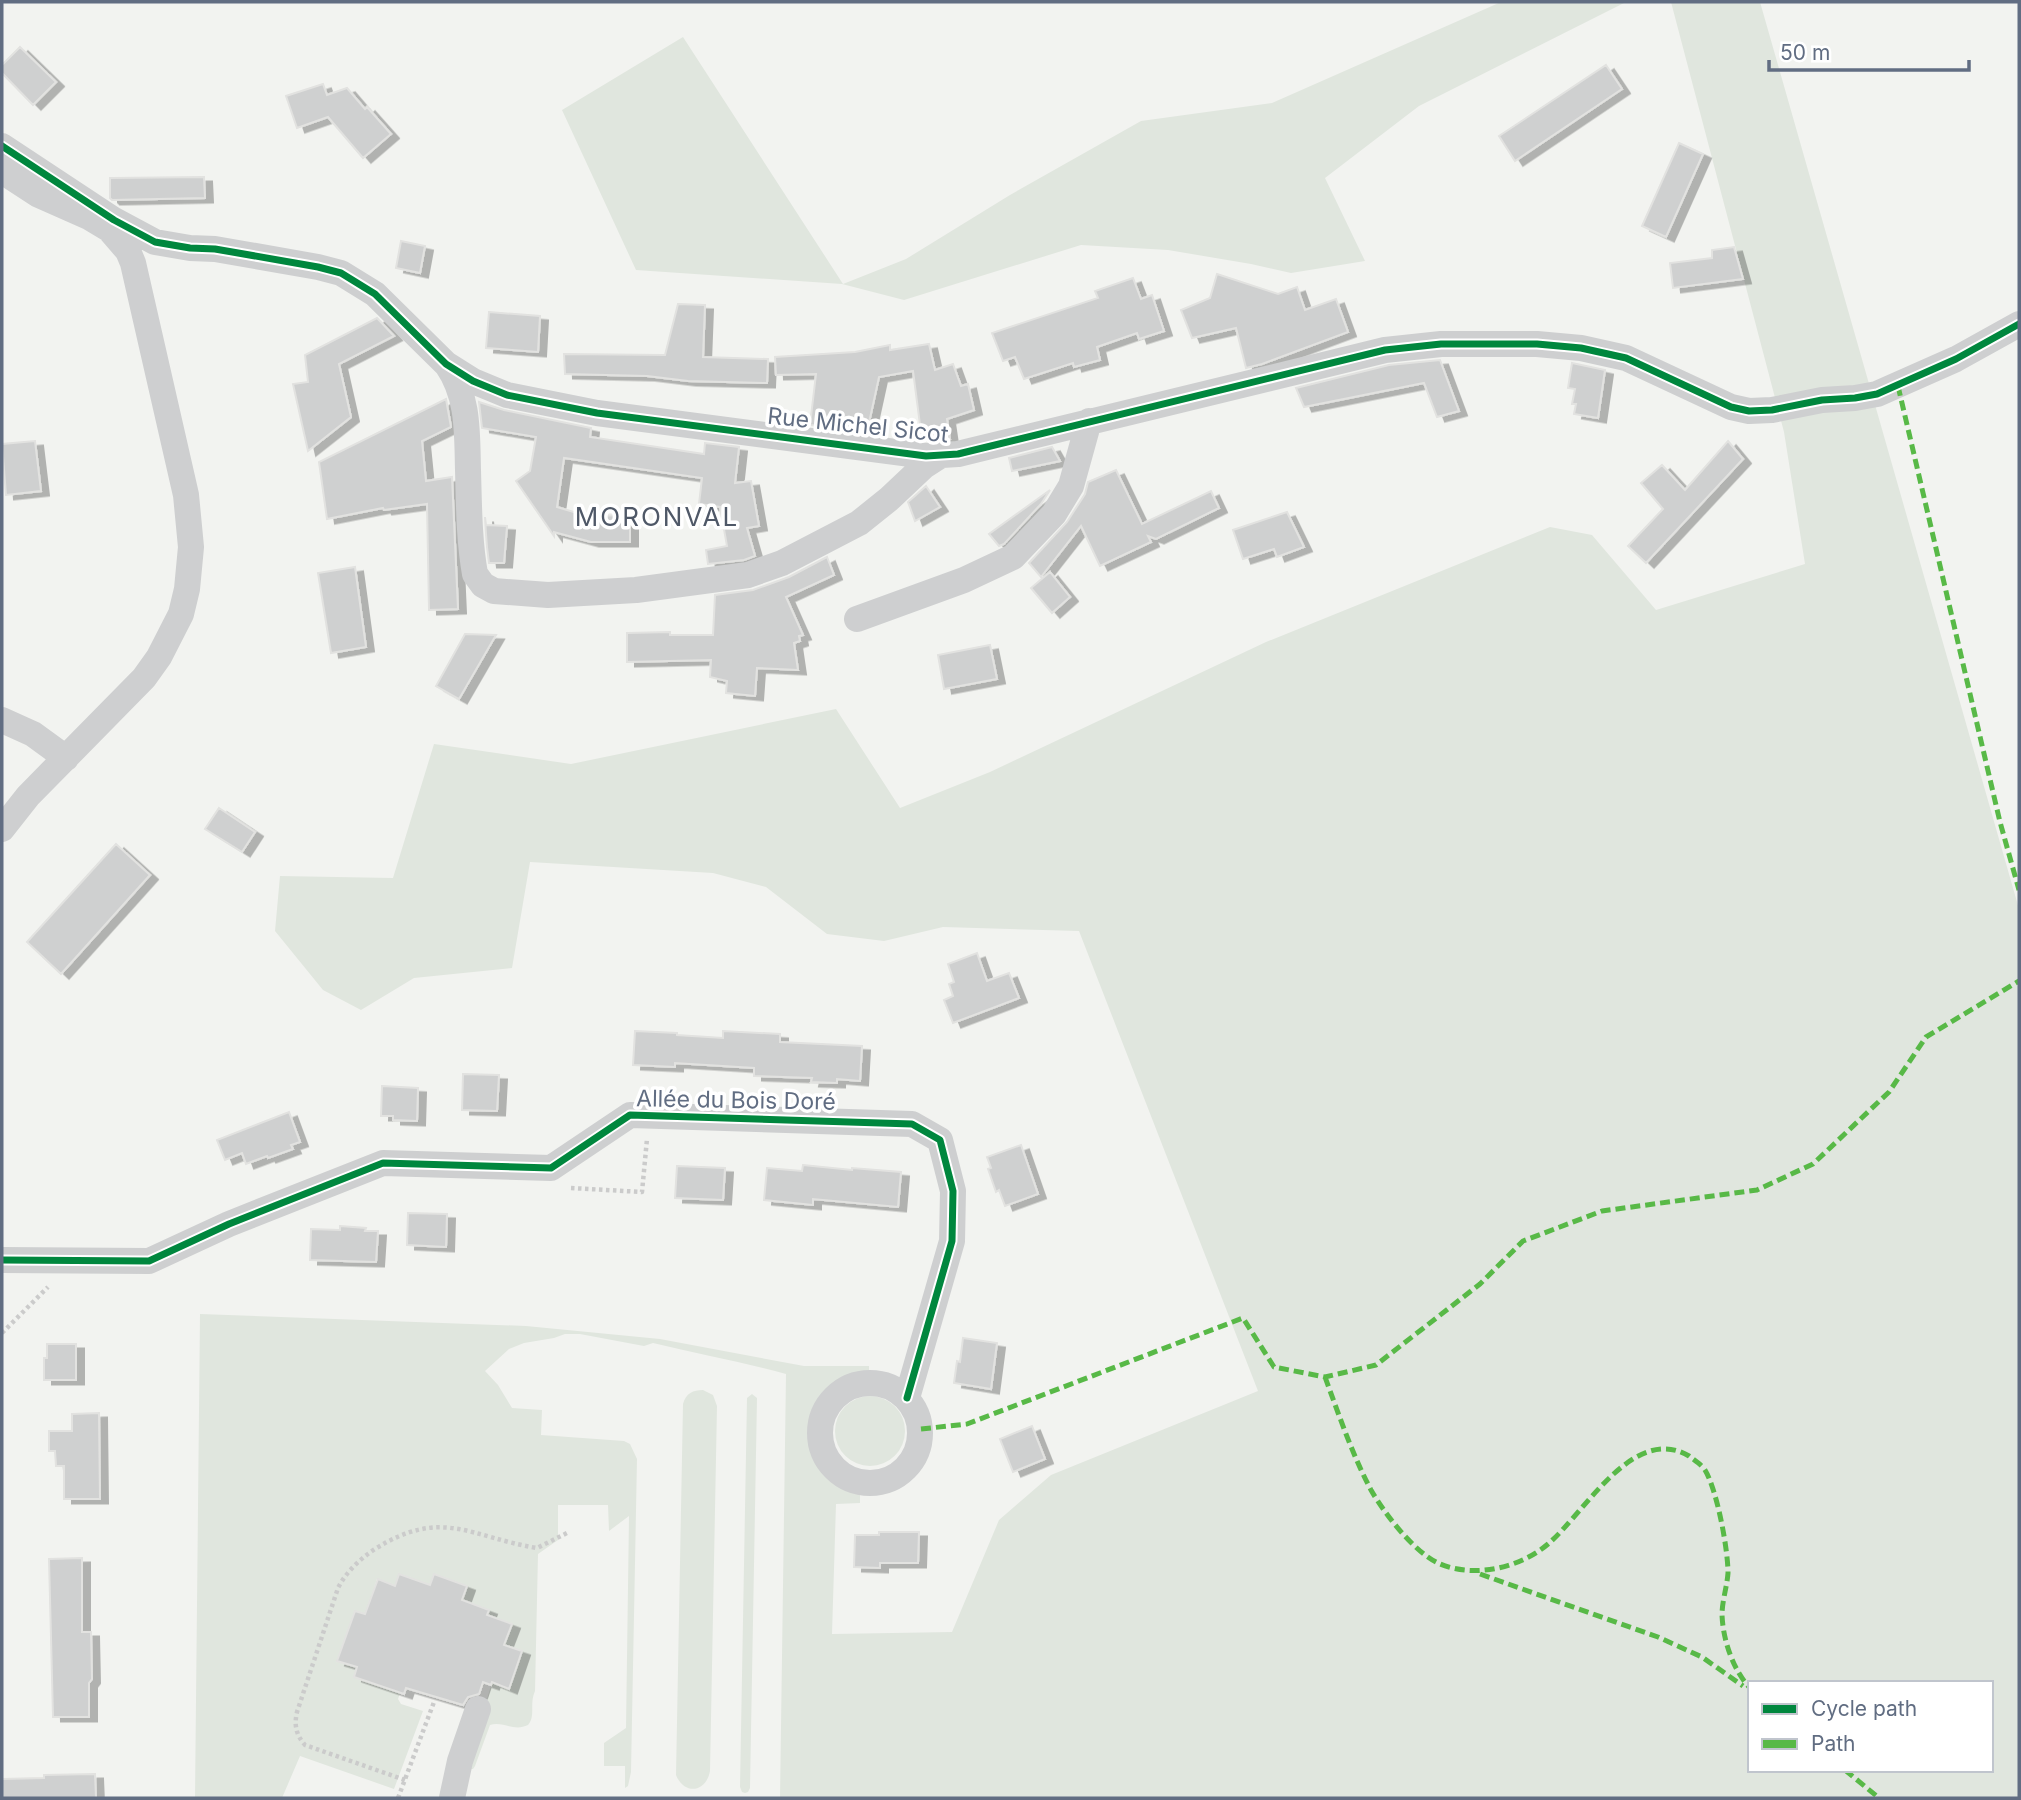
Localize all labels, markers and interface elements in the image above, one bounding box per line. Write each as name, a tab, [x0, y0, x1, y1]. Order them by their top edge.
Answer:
scale bar	[1769, 28, 1968, 72]
text: 50 m	[1780, 40, 1830, 65]
street label: Rue Michel Sicot	[766, 402, 950, 448]
district label: MORONVAL	[575, 501, 739, 532]
street label: Allée du Bois Doré	[636, 1084, 836, 1116]
legend	[1748, 1681, 1993, 1772]
text: Cycle path	[1811, 1696, 1917, 1721]
text: Path	[1811, 1731, 1856, 1756]

